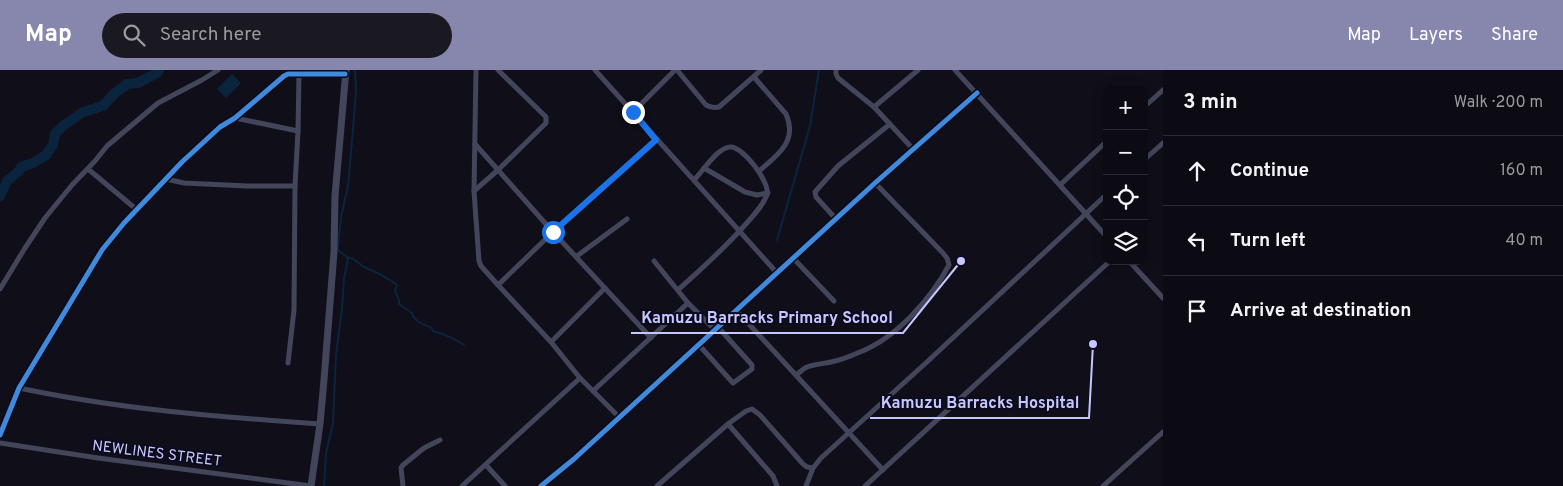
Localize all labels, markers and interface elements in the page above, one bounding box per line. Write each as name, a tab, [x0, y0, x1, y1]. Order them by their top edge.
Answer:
search box	[102, 13, 452, 58]
text: Map	[25, 20, 72, 50]
icon: search	[120, 21, 148, 49]
text: Search here	[160, 23, 261, 47]
text: Map	[1347, 24, 1381, 47]
text: Layers	[1409, 24, 1463, 47]
text: Share	[1491, 24, 1538, 47]
map controls	[1103, 85, 1148, 265]
button: +	[1103, 85, 1148, 130]
text: 3 min	[1183, 89, 1238, 116]
text: Walk · 200 m	[1454, 93, 1543, 113]
route end	[622, 101, 645, 124]
button: −	[1103, 130, 1148, 175]
icon: ahead	[1183, 157, 1211, 185]
text: Continue	[1230, 159, 1309, 183]
text: 160 m	[1500, 161, 1543, 181]
button: locate	[1103, 175, 1148, 220]
button: layers	[1103, 220, 1148, 265]
route start	[542, 221, 565, 244]
icon: left	[1183, 227, 1211, 255]
text: Turn left	[1230, 229, 1306, 253]
text: 40 m	[1505, 231, 1543, 251]
icon: arrive	[1183, 297, 1211, 325]
text: Arrive at destination	[1230, 299, 1411, 323]
callout: Kamuzu Barracks Primary School	[631, 302, 903, 333]
text: Kamuzu Barracks Primary School	[641, 309, 893, 329]
callout: Kamuzu Barracks Hospital	[870, 387, 1089, 418]
text: Kamuzu Barracks Hospital	[881, 394, 1079, 414]
street label: NEWLINES STREET	[91, 437, 223, 472]

